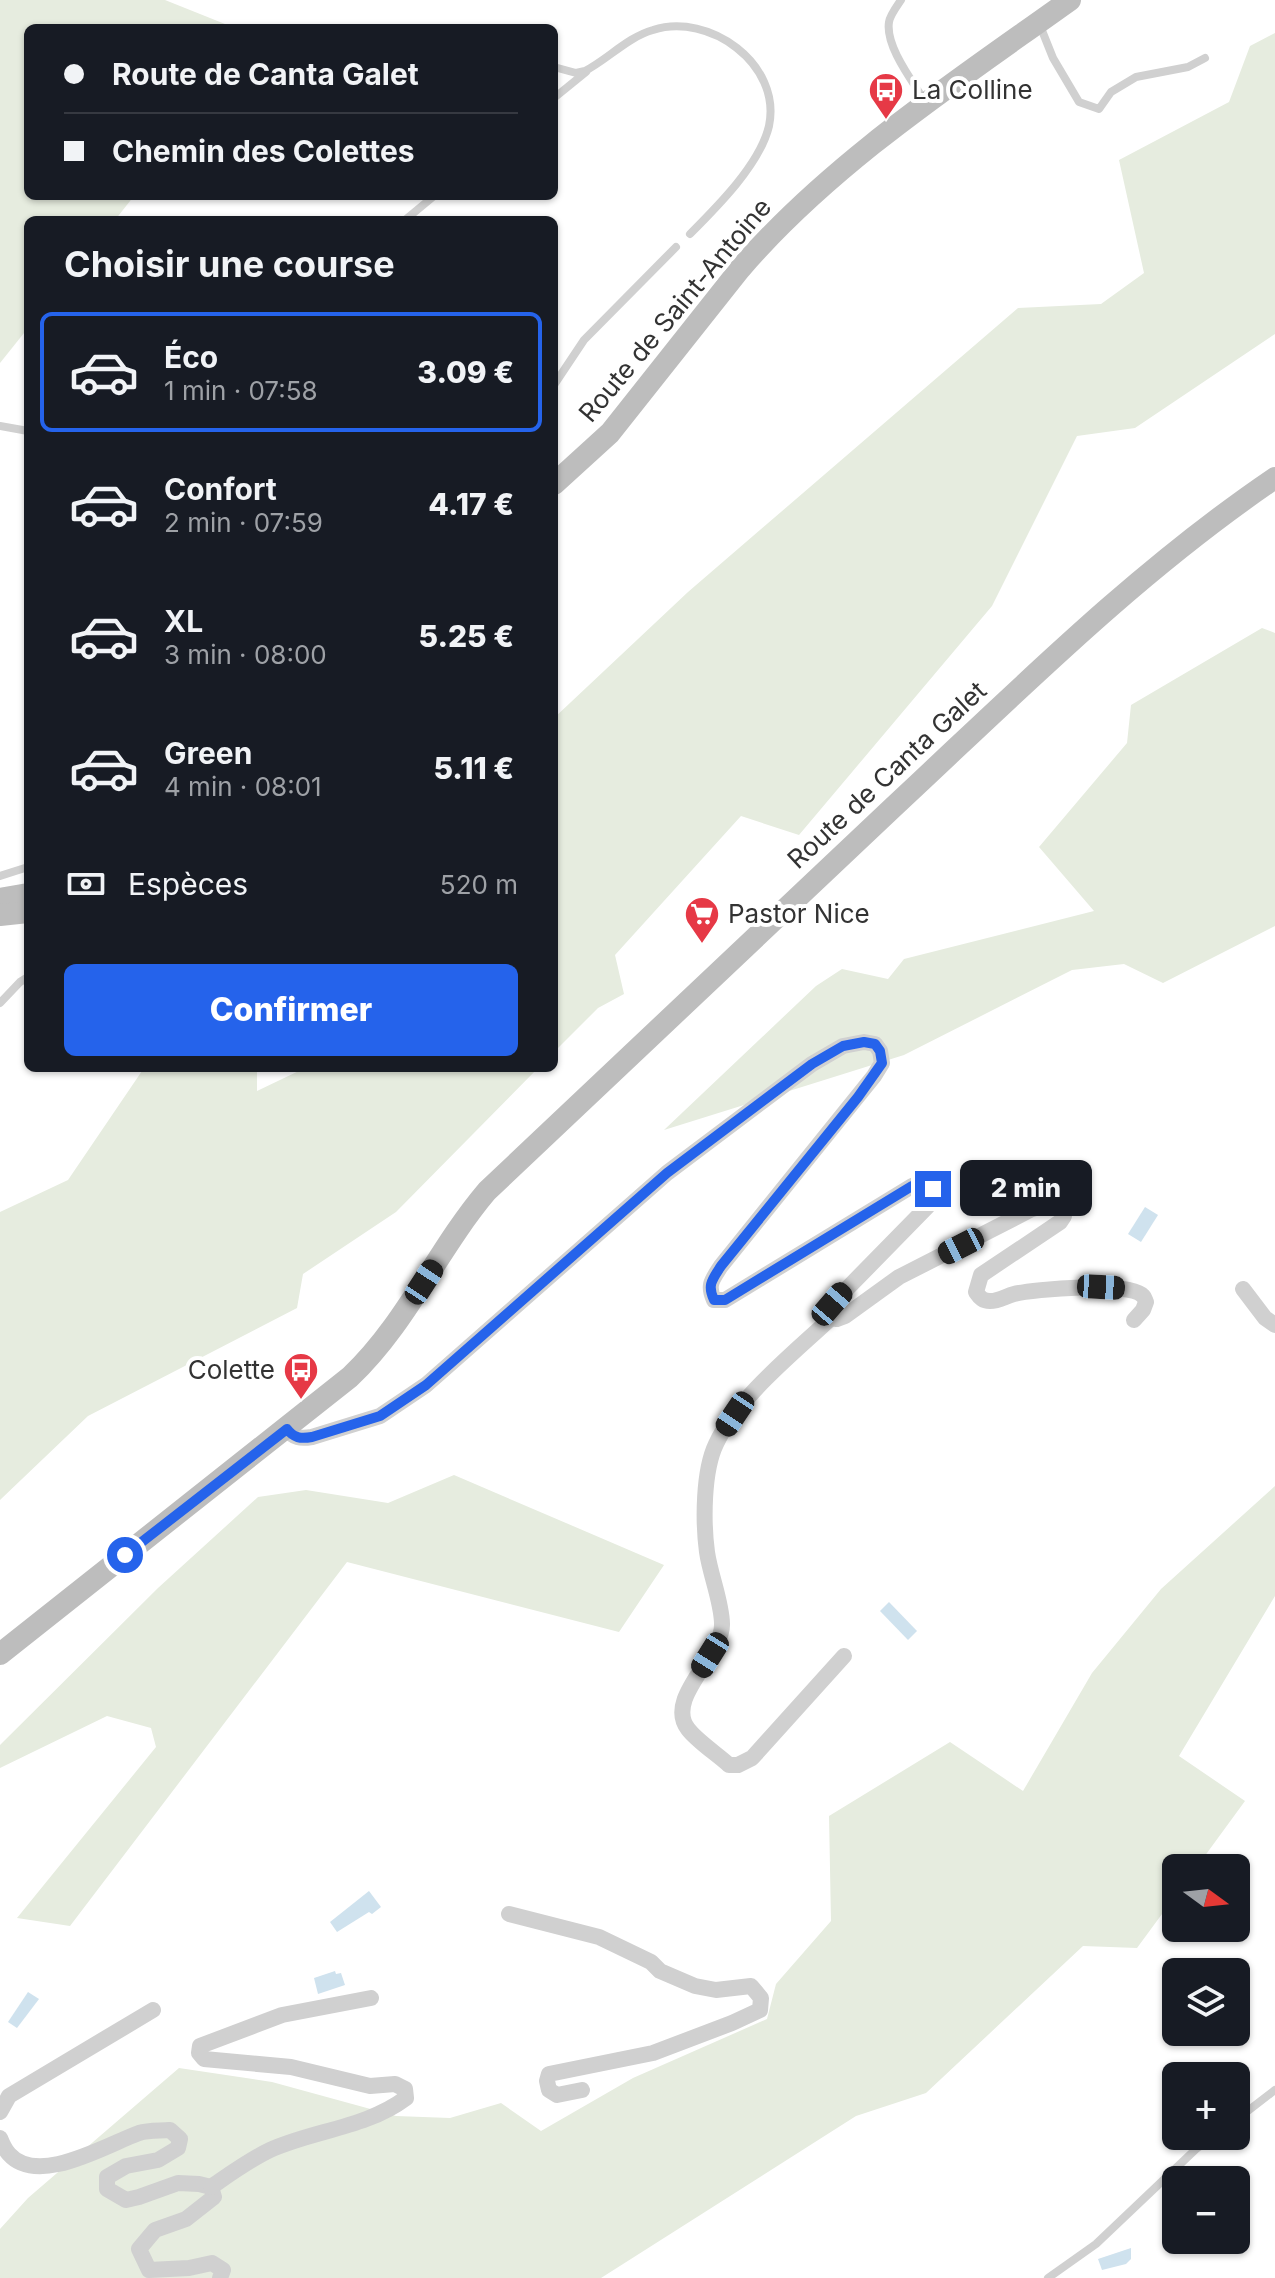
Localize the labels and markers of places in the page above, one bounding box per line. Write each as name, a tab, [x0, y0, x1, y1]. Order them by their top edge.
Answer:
bus stop icon: La Colline	[867, 71, 905, 121]
place label: La Colline	[912, 74, 1033, 105]
supermarket icon: Pastor Nice	[683, 895, 721, 945]
place label: Pastor Nice	[728, 898, 870, 929]
bus stop icon: Colette	[282, 1351, 320, 1401]
place label: Colette	[188, 1354, 275, 1385]

